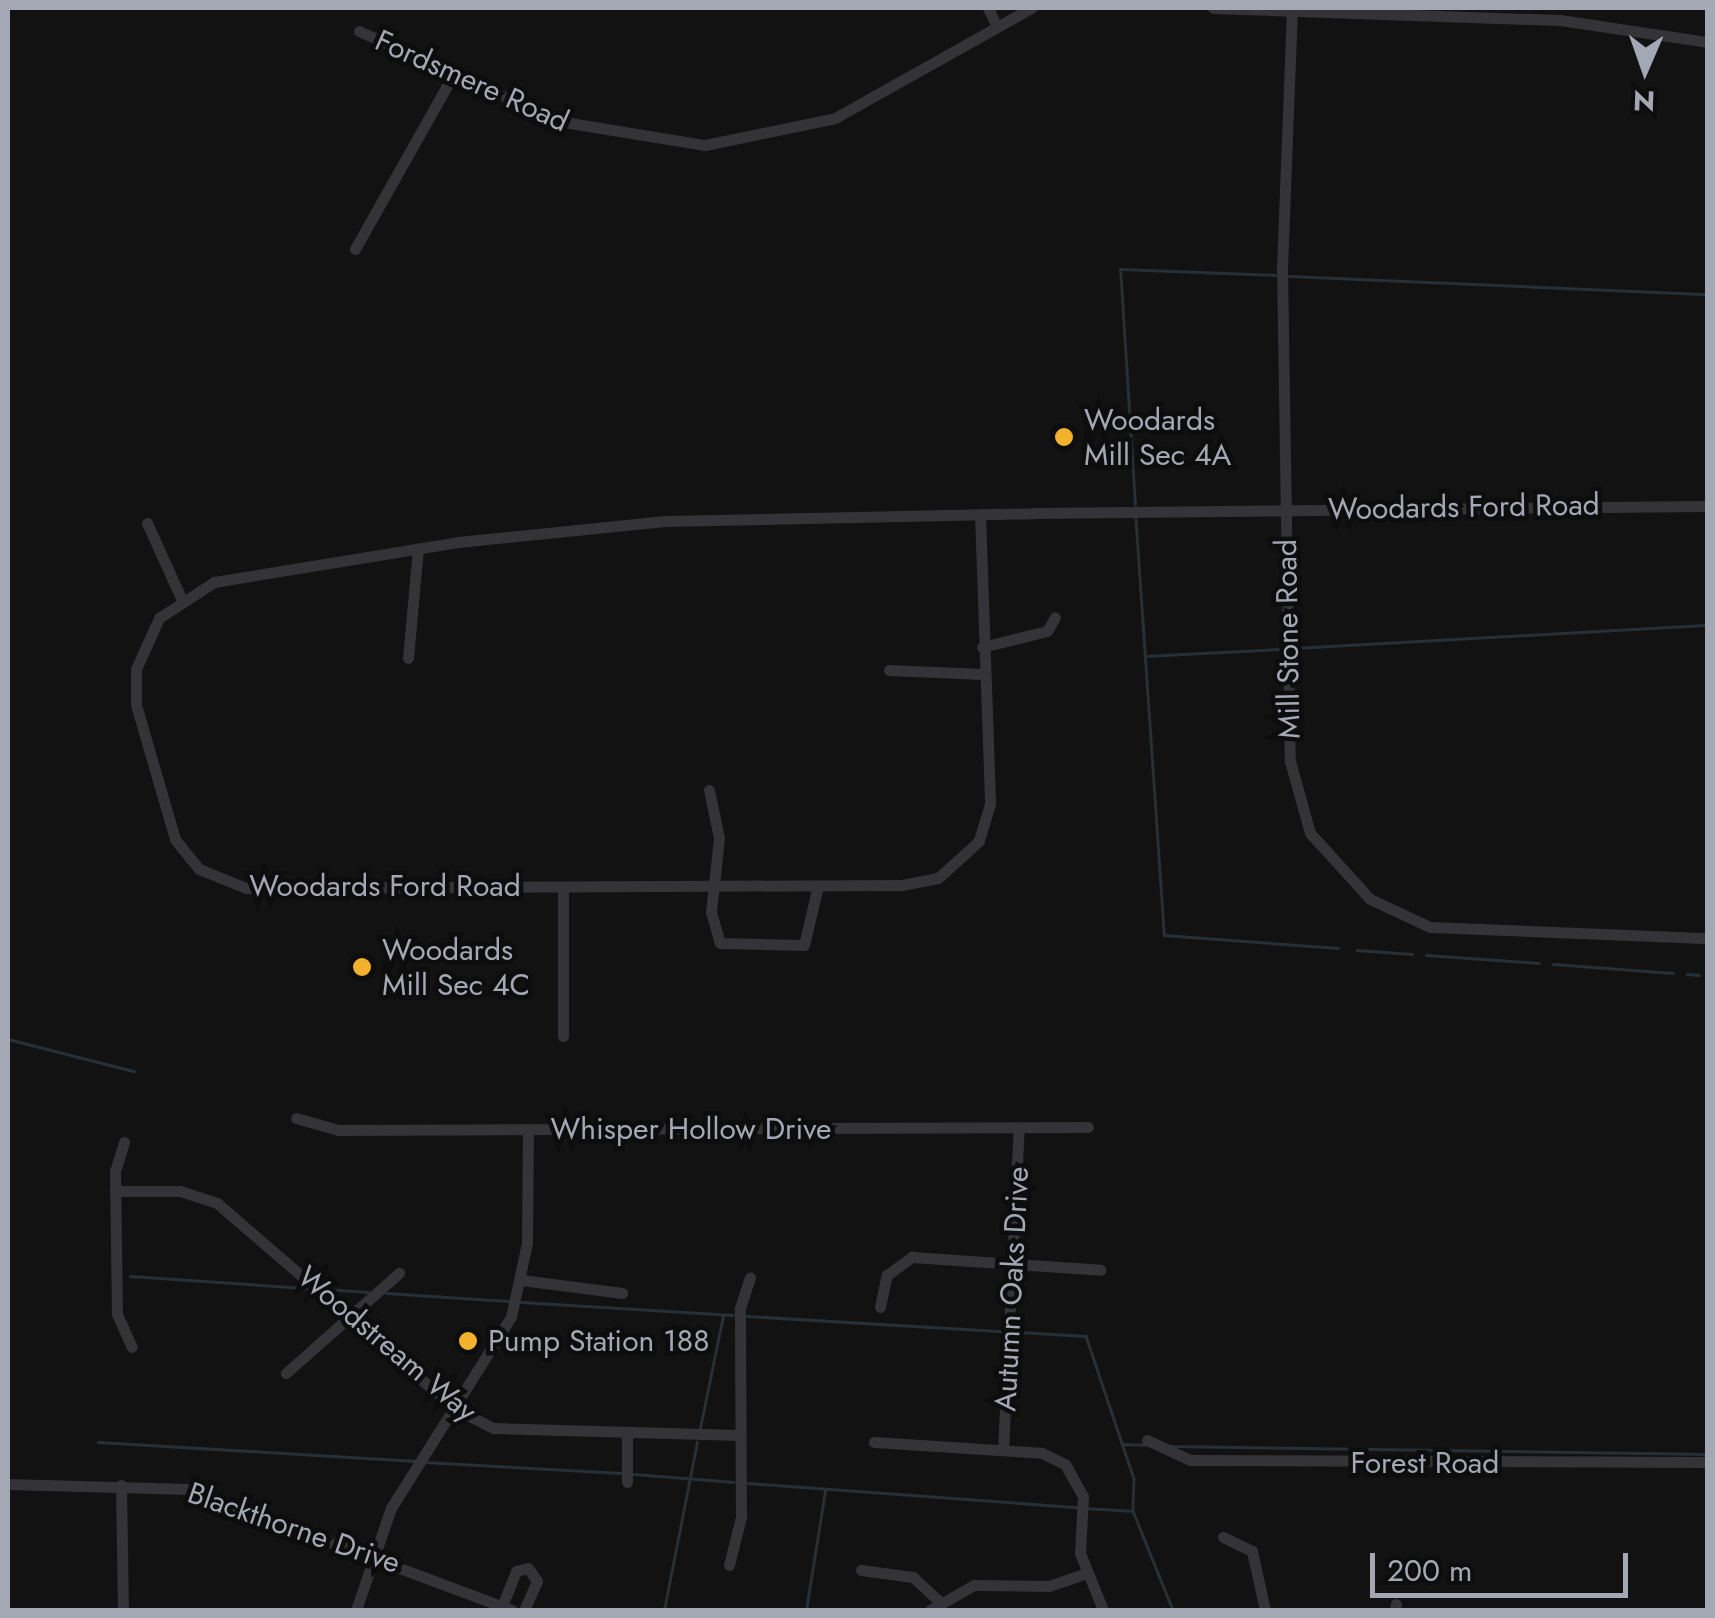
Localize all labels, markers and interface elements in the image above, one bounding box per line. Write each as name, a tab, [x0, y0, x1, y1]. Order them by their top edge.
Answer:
north arrow	[1595, 20, 1695, 120]
street label: Fordsmere Road	[370, 22, 574, 140]
text: N	[1632, 80, 1656, 121]
place label: Woodards Mill Sec 4A	[1084, 402, 1231, 472]
marker: Woodards Mill Sec 4A	[1053, 426, 1075, 448]
street label: Woodards Ford Road	[1328, 487, 1600, 527]
street label: Mill Stone Road	[1268, 539, 1308, 739]
street label: Woodards Ford Road	[249, 868, 521, 904]
place label: Woodards Mill Sec 4C	[382, 932, 530, 1002]
marker: Woodards Mill Sec 4C	[351, 956, 373, 978]
street label: Whisper Hollow Drive	[551, 1111, 831, 1147]
street label: Autumn Oaks Drive	[988, 1166, 1036, 1412]
street label: Woodstream Way	[290, 1259, 484, 1429]
place label: Pump Station 188	[488, 1323, 710, 1359]
marker: Pump Station 188	[457, 1330, 479, 1352]
street label: Forest Road	[1351, 1445, 1499, 1481]
street label: Blackthorne Drive	[183, 1475, 405, 1581]
scale bar	[1375, 1533, 1632, 1595]
text: 200 m	[1387, 1549, 1472, 1592]

